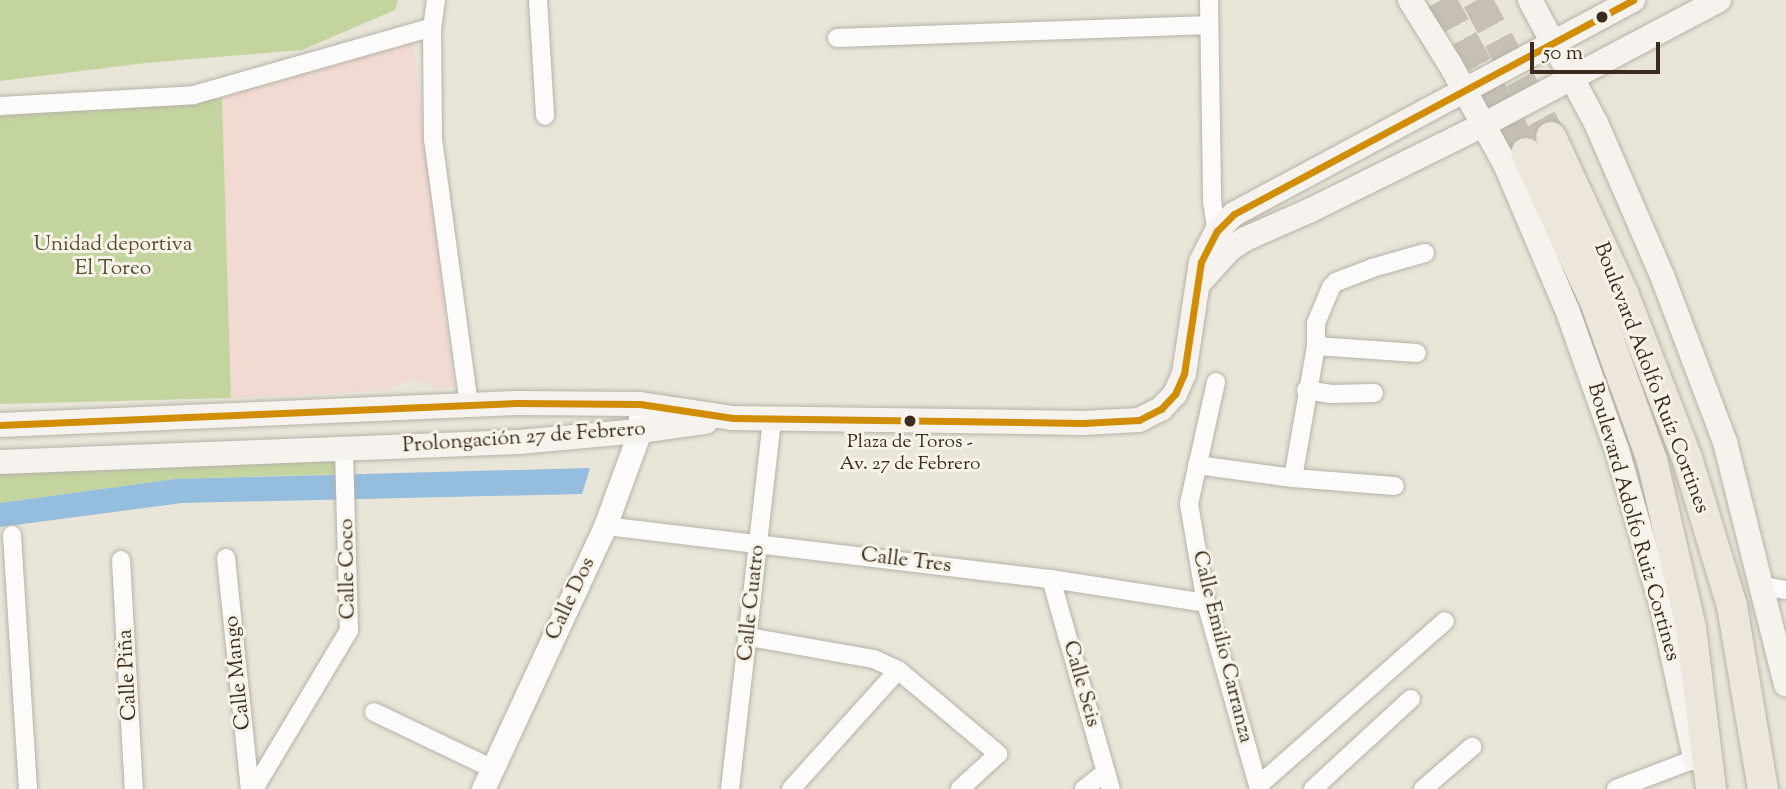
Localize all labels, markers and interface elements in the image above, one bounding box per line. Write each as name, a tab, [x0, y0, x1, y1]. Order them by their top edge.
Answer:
unlabelled marker	[1595, 10, 1609, 24]
scale bar	[1534, 28, 1664, 72]
text: 50 m	[1543, 39, 1583, 69]
park label: Unidad deportiva El Toreo	[34, 232, 192, 282]
street label: Boulevard Adolfo Ruíz Cortines	[1588, 239, 1714, 517]
street label: Boulevard Adolfo Ruiz Cortines	[1581, 380, 1685, 664]
marker: Plaza de Toros - Av. 27 de Febrero	[903, 414, 917, 428]
street label: Prolongación 27 de Febrero	[402, 417, 646, 459]
place label: Plaza de Toros - Av. 27 de Febrero	[840, 432, 980, 476]
street label: Calle Coco	[335, 518, 361, 620]
street label: Calle Tres	[859, 543, 953, 579]
street label: Calle Cuatro	[733, 544, 771, 662]
street label: Calle Emilio Carranza	[1186, 548, 1258, 746]
street label: Calle Dos	[541, 554, 601, 644]
street label: Calle Mango	[219, 615, 257, 731]
street label: Calle Piña	[113, 629, 143, 721]
street label: Calle Seis	[1057, 638, 1105, 730]

